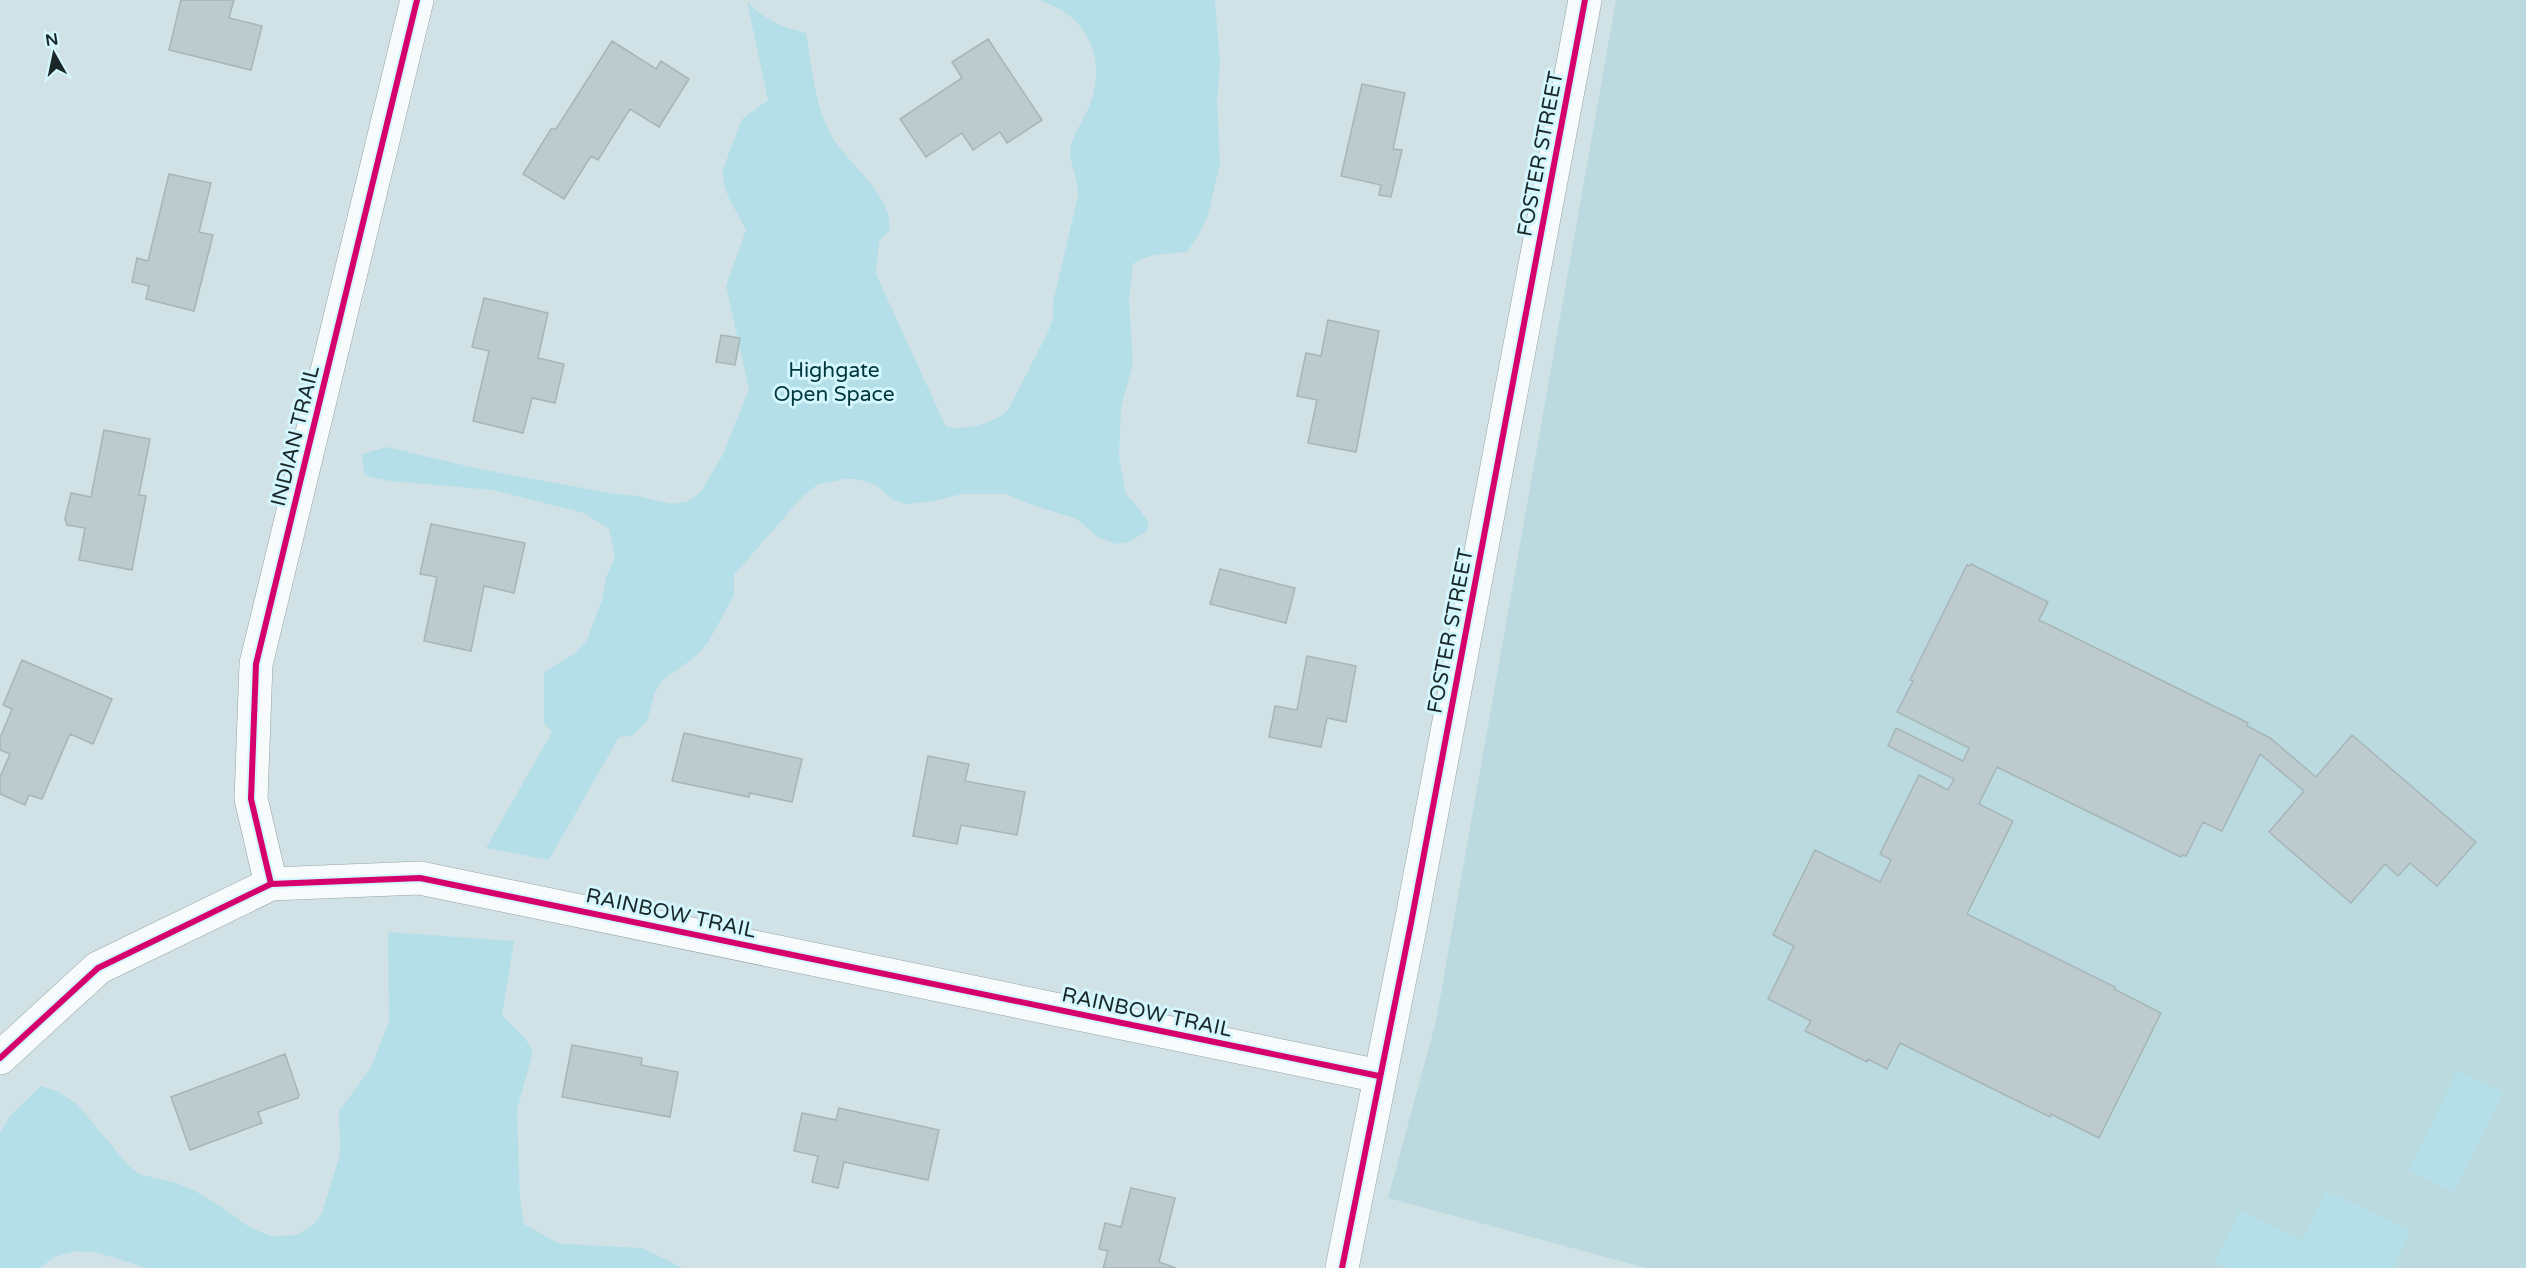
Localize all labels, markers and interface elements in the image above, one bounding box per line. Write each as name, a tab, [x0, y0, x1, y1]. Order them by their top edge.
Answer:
north arrow	[24, 24, 84, 84]
text: N	[44, 29, 60, 51]
street label: FOSTER STREET	[1512, 69, 1569, 239]
park label: Highgate Open Space	[773, 358, 895, 407]
street label: INDIAN TRAIL	[266, 363, 325, 509]
street label: FOSTER STREET	[1422, 546, 1479, 716]
street label: RAINBOW TRAIL	[584, 883, 758, 944]
street label: RAINBOW TRAIL	[1060, 982, 1234, 1043]

